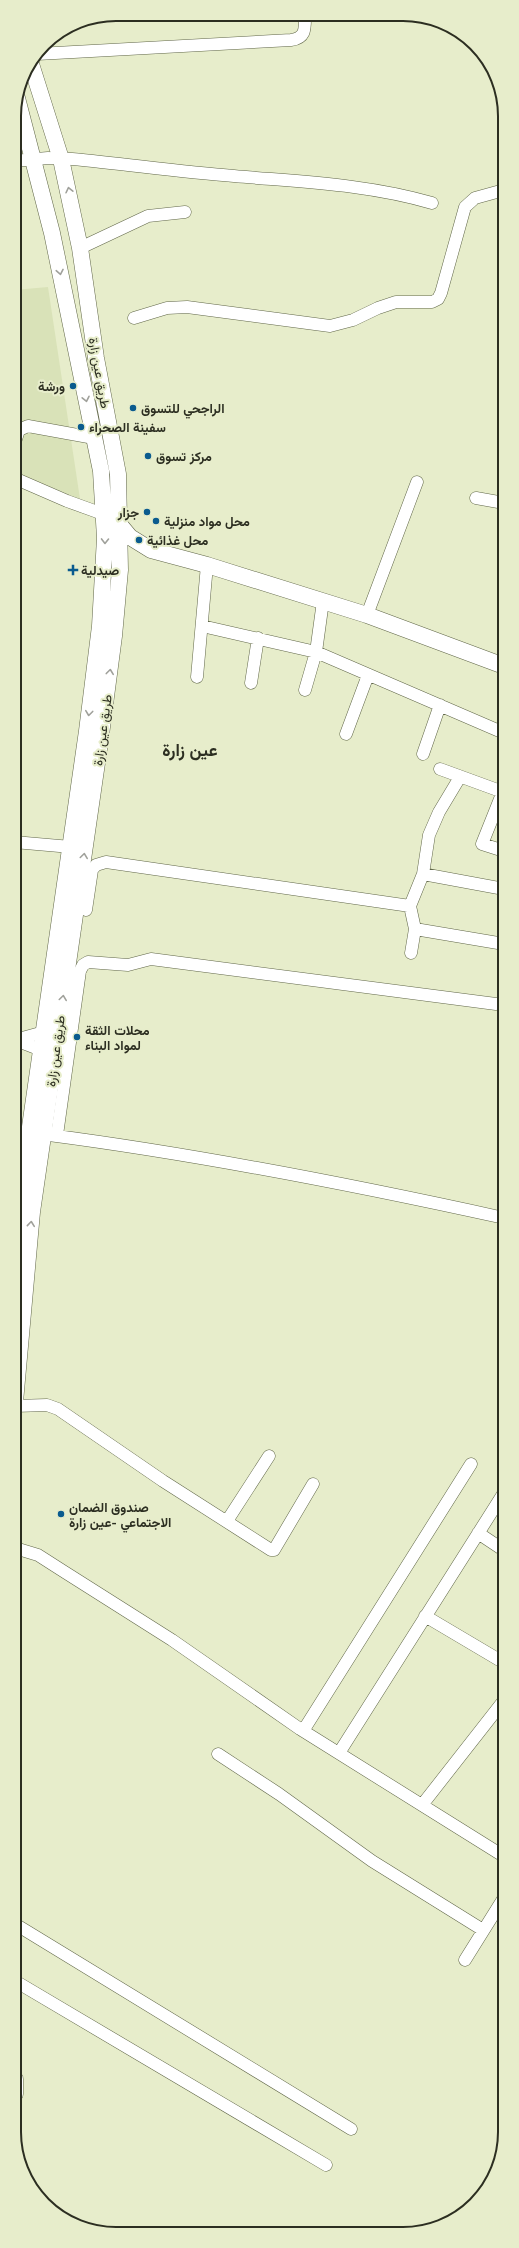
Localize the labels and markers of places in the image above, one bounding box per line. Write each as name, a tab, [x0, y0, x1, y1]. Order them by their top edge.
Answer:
place label: ورشة	[38, 378, 65, 396]
marker: ورشة	[68, 381, 78, 391]
place label: الراجحي للتسوق	[141, 400, 225, 419]
marker: الراجحي للتسوق	[128, 403, 138, 413]
place label: سفينة الصحراء	[89, 419, 166, 437]
marker: سفينة الصحراء	[76, 422, 86, 432]
place label: مركز تسوق	[156, 448, 212, 466]
marker: مركز تسوق	[143, 451, 153, 461]
place label: جزار	[117, 504, 139, 522]
marker: جزار	[142, 507, 152, 517]
place label: محل مواد منزلية	[164, 513, 250, 531]
marker: محل مواد منزلية	[151, 516, 161, 526]
place label: محل غذائية	[147, 532, 208, 550]
marker: محل غذائية	[134, 535, 144, 545]
place label: صيدلية	[81, 562, 119, 580]
marker: صيدلية	[68, 565, 78, 575]
place label: محلات الثقة لمواد البناء	[85, 1022, 150, 1055]
marker: محلات الثقة لمواد البناء	[72, 1032, 82, 1042]
place label: صندوق الضمان الاجتماعي -عين زارة	[69, 1499, 171, 1533]
marker: صندوق الضمان الاجتماعي -عين زارة	[56, 1509, 66, 1519]

